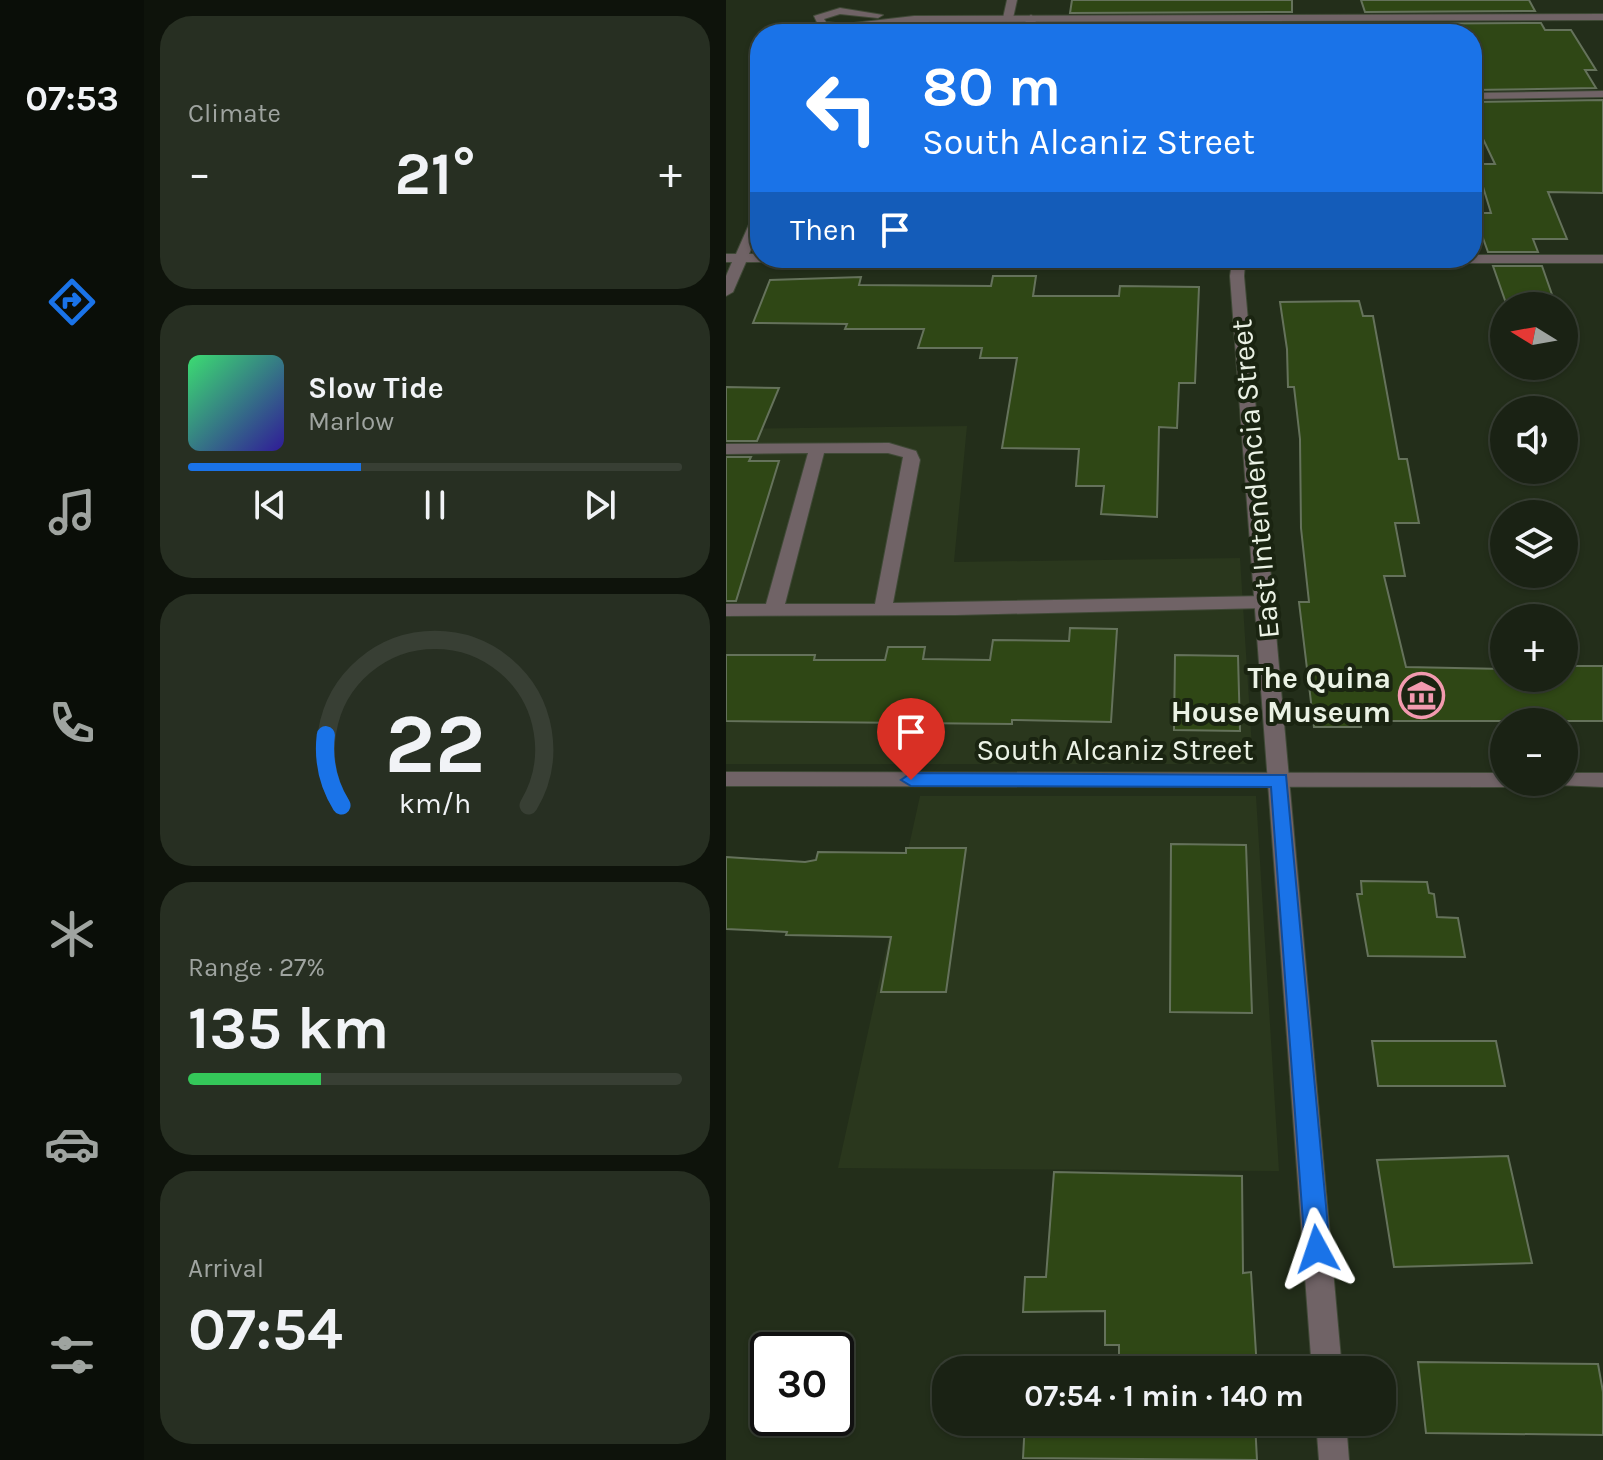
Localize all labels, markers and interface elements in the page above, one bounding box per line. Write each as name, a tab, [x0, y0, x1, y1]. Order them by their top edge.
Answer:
text: 80 m	[922, 54, 1061, 119]
icon: left	[790, 56, 894, 160]
text: 07:53	[25, 77, 119, 119]
text: Climate	[188, 98, 281, 129]
text: South Alcaniz Street	[922, 121, 1255, 163]
text: 21°	[395, 139, 476, 209]
text: −	[188, 148, 211, 199]
text: +	[659, 148, 682, 199]
icon: arrive	[873, 208, 917, 252]
text: Then	[790, 212, 857, 248]
icon: directions	[44, 274, 100, 330]
north arrow	[1490, 292, 1578, 380]
map controls	[1490, 292, 1578, 796]
street label: East Intendencia Street	[1223, 318, 1287, 640]
text: Slow Tide	[308, 370, 444, 406]
button: sound	[1490, 396, 1578, 484]
text: Marlow	[308, 406, 394, 437]
icon: previous	[248, 483, 292, 527]
icon: pause	[413, 483, 457, 527]
icon: next	[578, 483, 622, 527]
icon: music	[44, 484, 100, 540]
button: layers	[1490, 500, 1578, 588]
button: +	[1490, 604, 1578, 692]
place label: The Quina House Museum	[1171, 660, 1391, 730]
museum icon: The Quina House Museum	[1398, 671, 1446, 719]
icon: phone	[44, 695, 100, 751]
text: 22	[385, 696, 485, 793]
pin	[877, 698, 945, 780]
button: −	[1490, 708, 1578, 796]
icon: arrive	[889, 710, 933, 754]
street label: South Alcaniz Street	[976, 732, 1254, 768]
text: km/h	[399, 787, 471, 820]
icon: climate	[44, 906, 100, 962]
text: Range · 27%	[188, 952, 325, 983]
text: 135 km	[188, 993, 389, 1063]
icon: car	[44, 1116, 100, 1172]
position arrow	[1275, 1207, 1359, 1291]
text: Arrival	[188, 1253, 264, 1284]
text: 07:54	[188, 1294, 343, 1364]
icon: filters	[44, 1327, 100, 1383]
speed limit sign: 30	[750, 1332, 854, 1436]
text: 07:54 · 1 min · 140 m	[1024, 1378, 1304, 1414]

